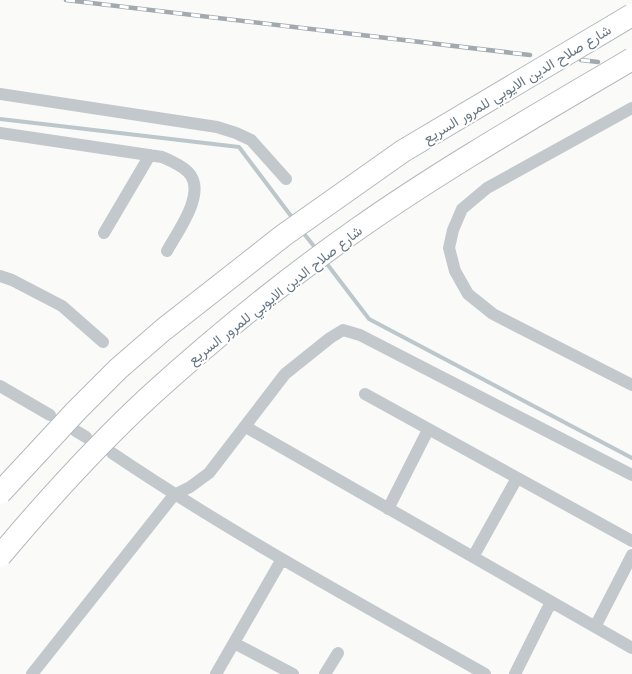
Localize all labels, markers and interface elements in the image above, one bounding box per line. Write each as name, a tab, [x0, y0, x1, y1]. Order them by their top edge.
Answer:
street label: شارع صلاح الدين الايوبي للمرور السريع	[419, 20, 616, 150]
street label: شارع صلاح الدين الايوبي للمرور السريع	[184, 221, 368, 371]

